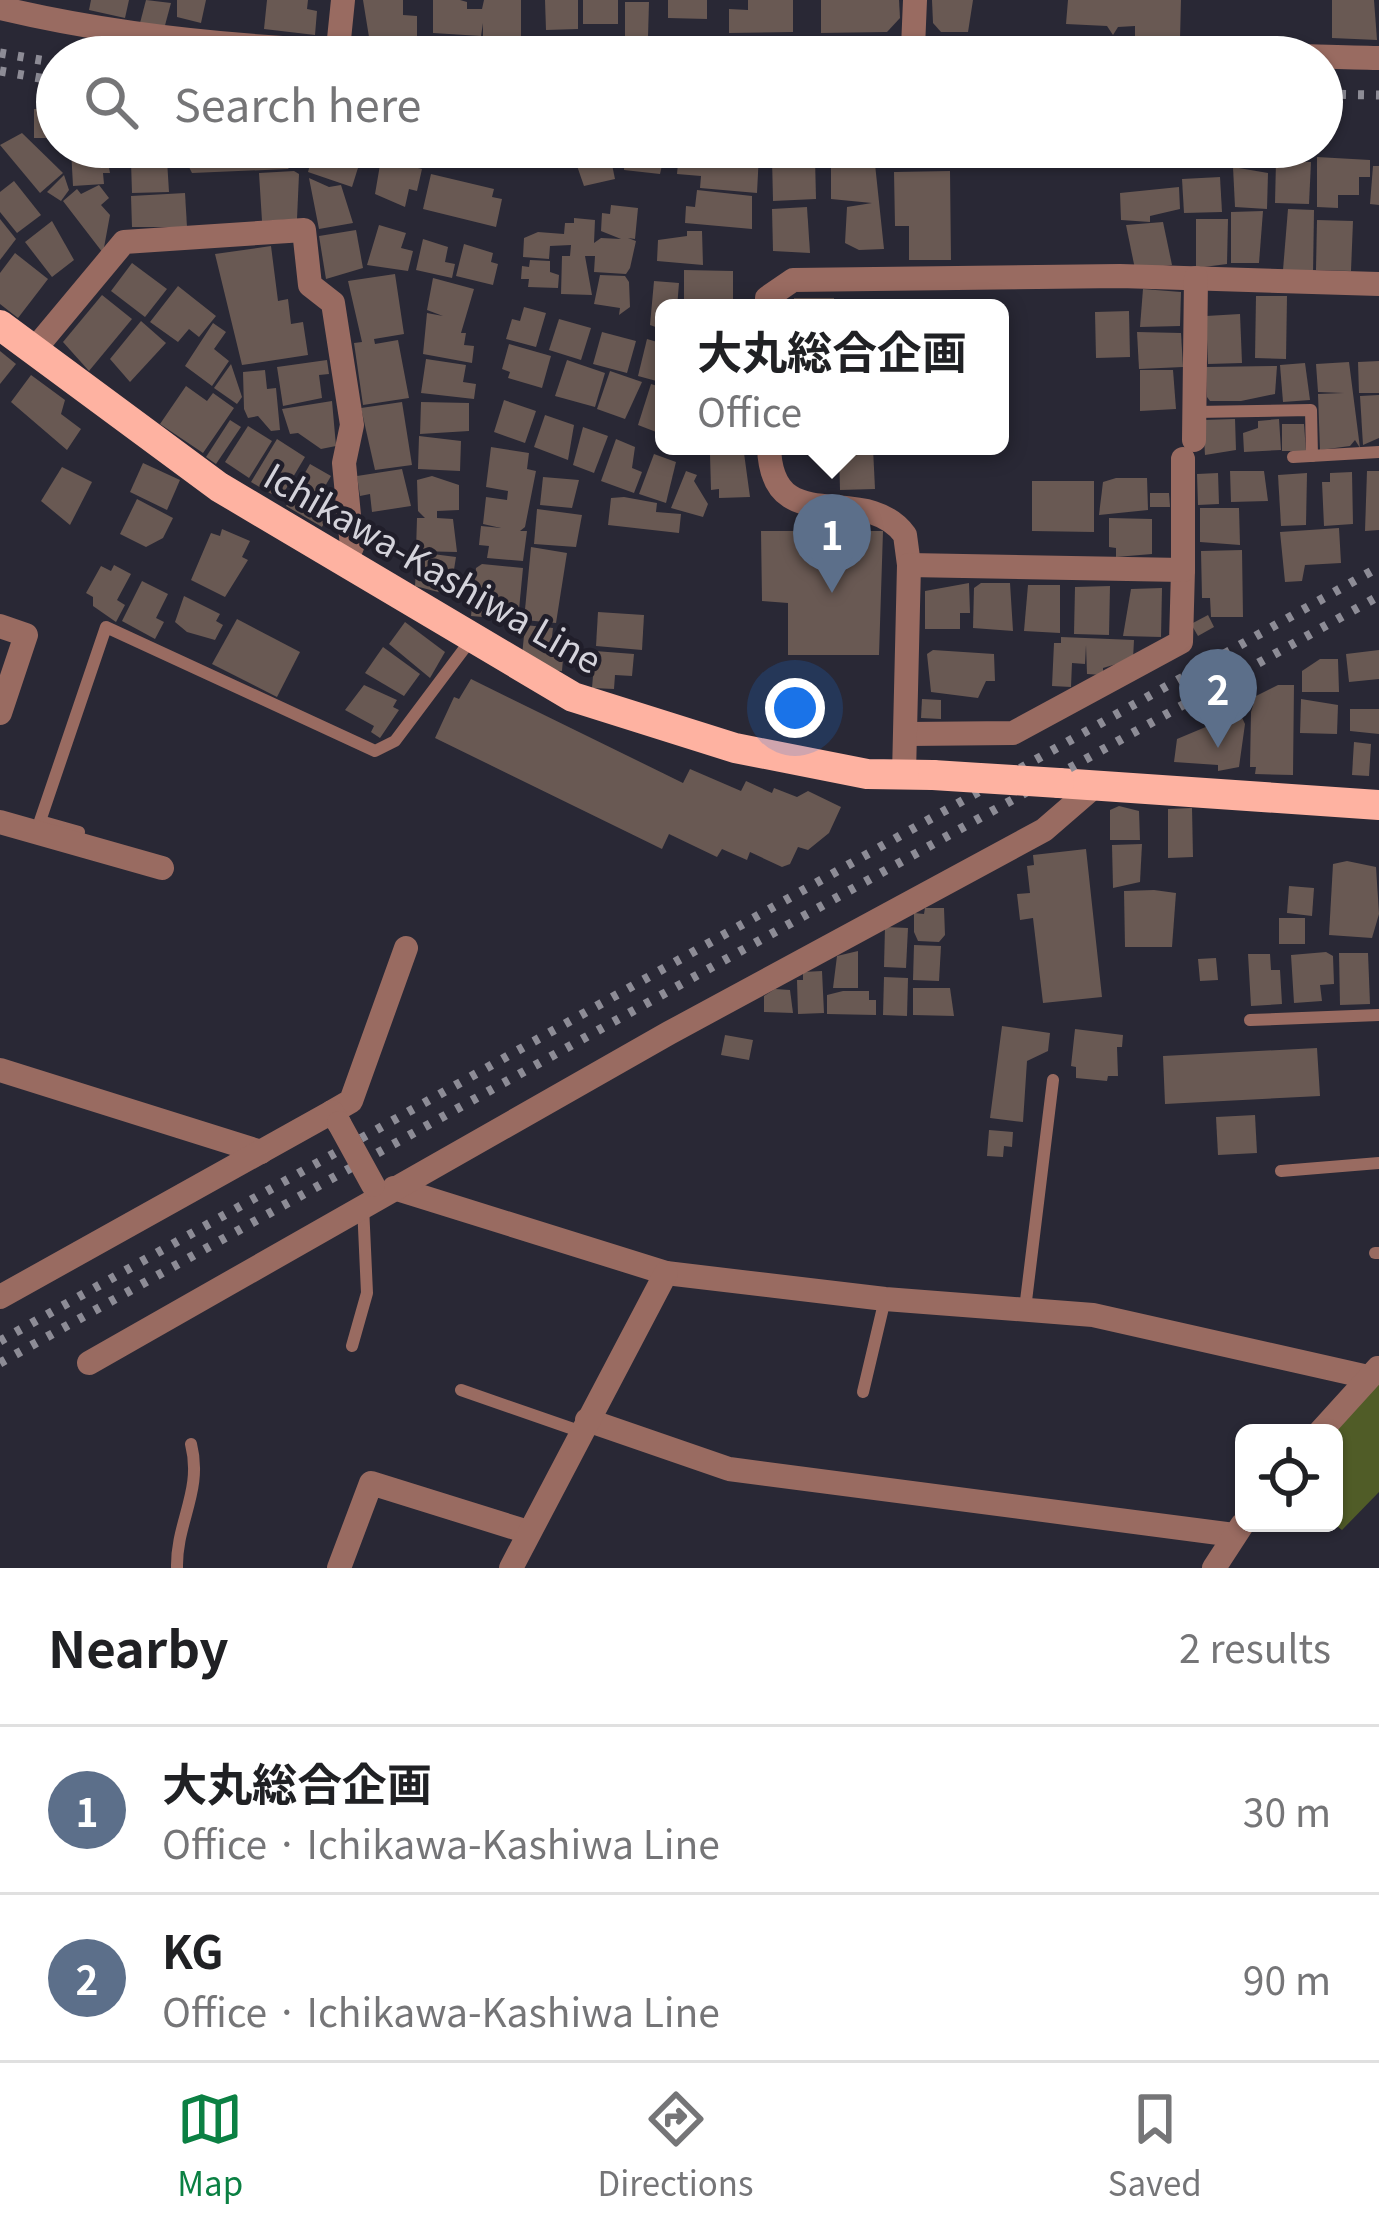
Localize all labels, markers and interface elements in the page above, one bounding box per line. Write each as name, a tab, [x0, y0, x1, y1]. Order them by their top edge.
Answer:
search box	[36, 36, 1343, 168]
icon: search	[78, 69, 144, 135]
text: Search here	[174, 70, 421, 135]
popup	[655, 299, 1009, 455]
text: 大丸総合企画	[697, 317, 967, 382]
text: Office	[697, 382, 802, 438]
street label: Ichikawa-Kashiwa Line	[256, 448, 612, 684]
pin: 1	[793, 494, 871, 593]
pin: 2	[1179, 649, 1257, 748]
your location	[765, 678, 825, 738]
map controls	[1235, 1424, 1343, 1532]
button: locate	[1235, 1424, 1343, 1532]
text: Nearby	[48, 1609, 229, 1683]
text: 2 results	[1179, 1618, 1331, 1674]
text: 大丸総合企画	[162, 1749, 432, 1814]
text: 1	[75, 1782, 99, 1838]
text: 30 m	[1243, 1782, 1331, 1838]
text: Office · Ichikawa-Kashiwa Line	[162, 1814, 720, 1870]
text: KG	[162, 1917, 224, 1982]
text: 2	[75, 1950, 99, 2006]
text: 90 m	[1243, 1950, 1331, 2006]
text: Office · Ichikawa-Kashiwa Line	[162, 1982, 720, 2038]
tab: Map	[177, 2086, 243, 2206]
tab: Directions	[598, 2086, 753, 2206]
tab: Saved	[1108, 2086, 1202, 2206]

